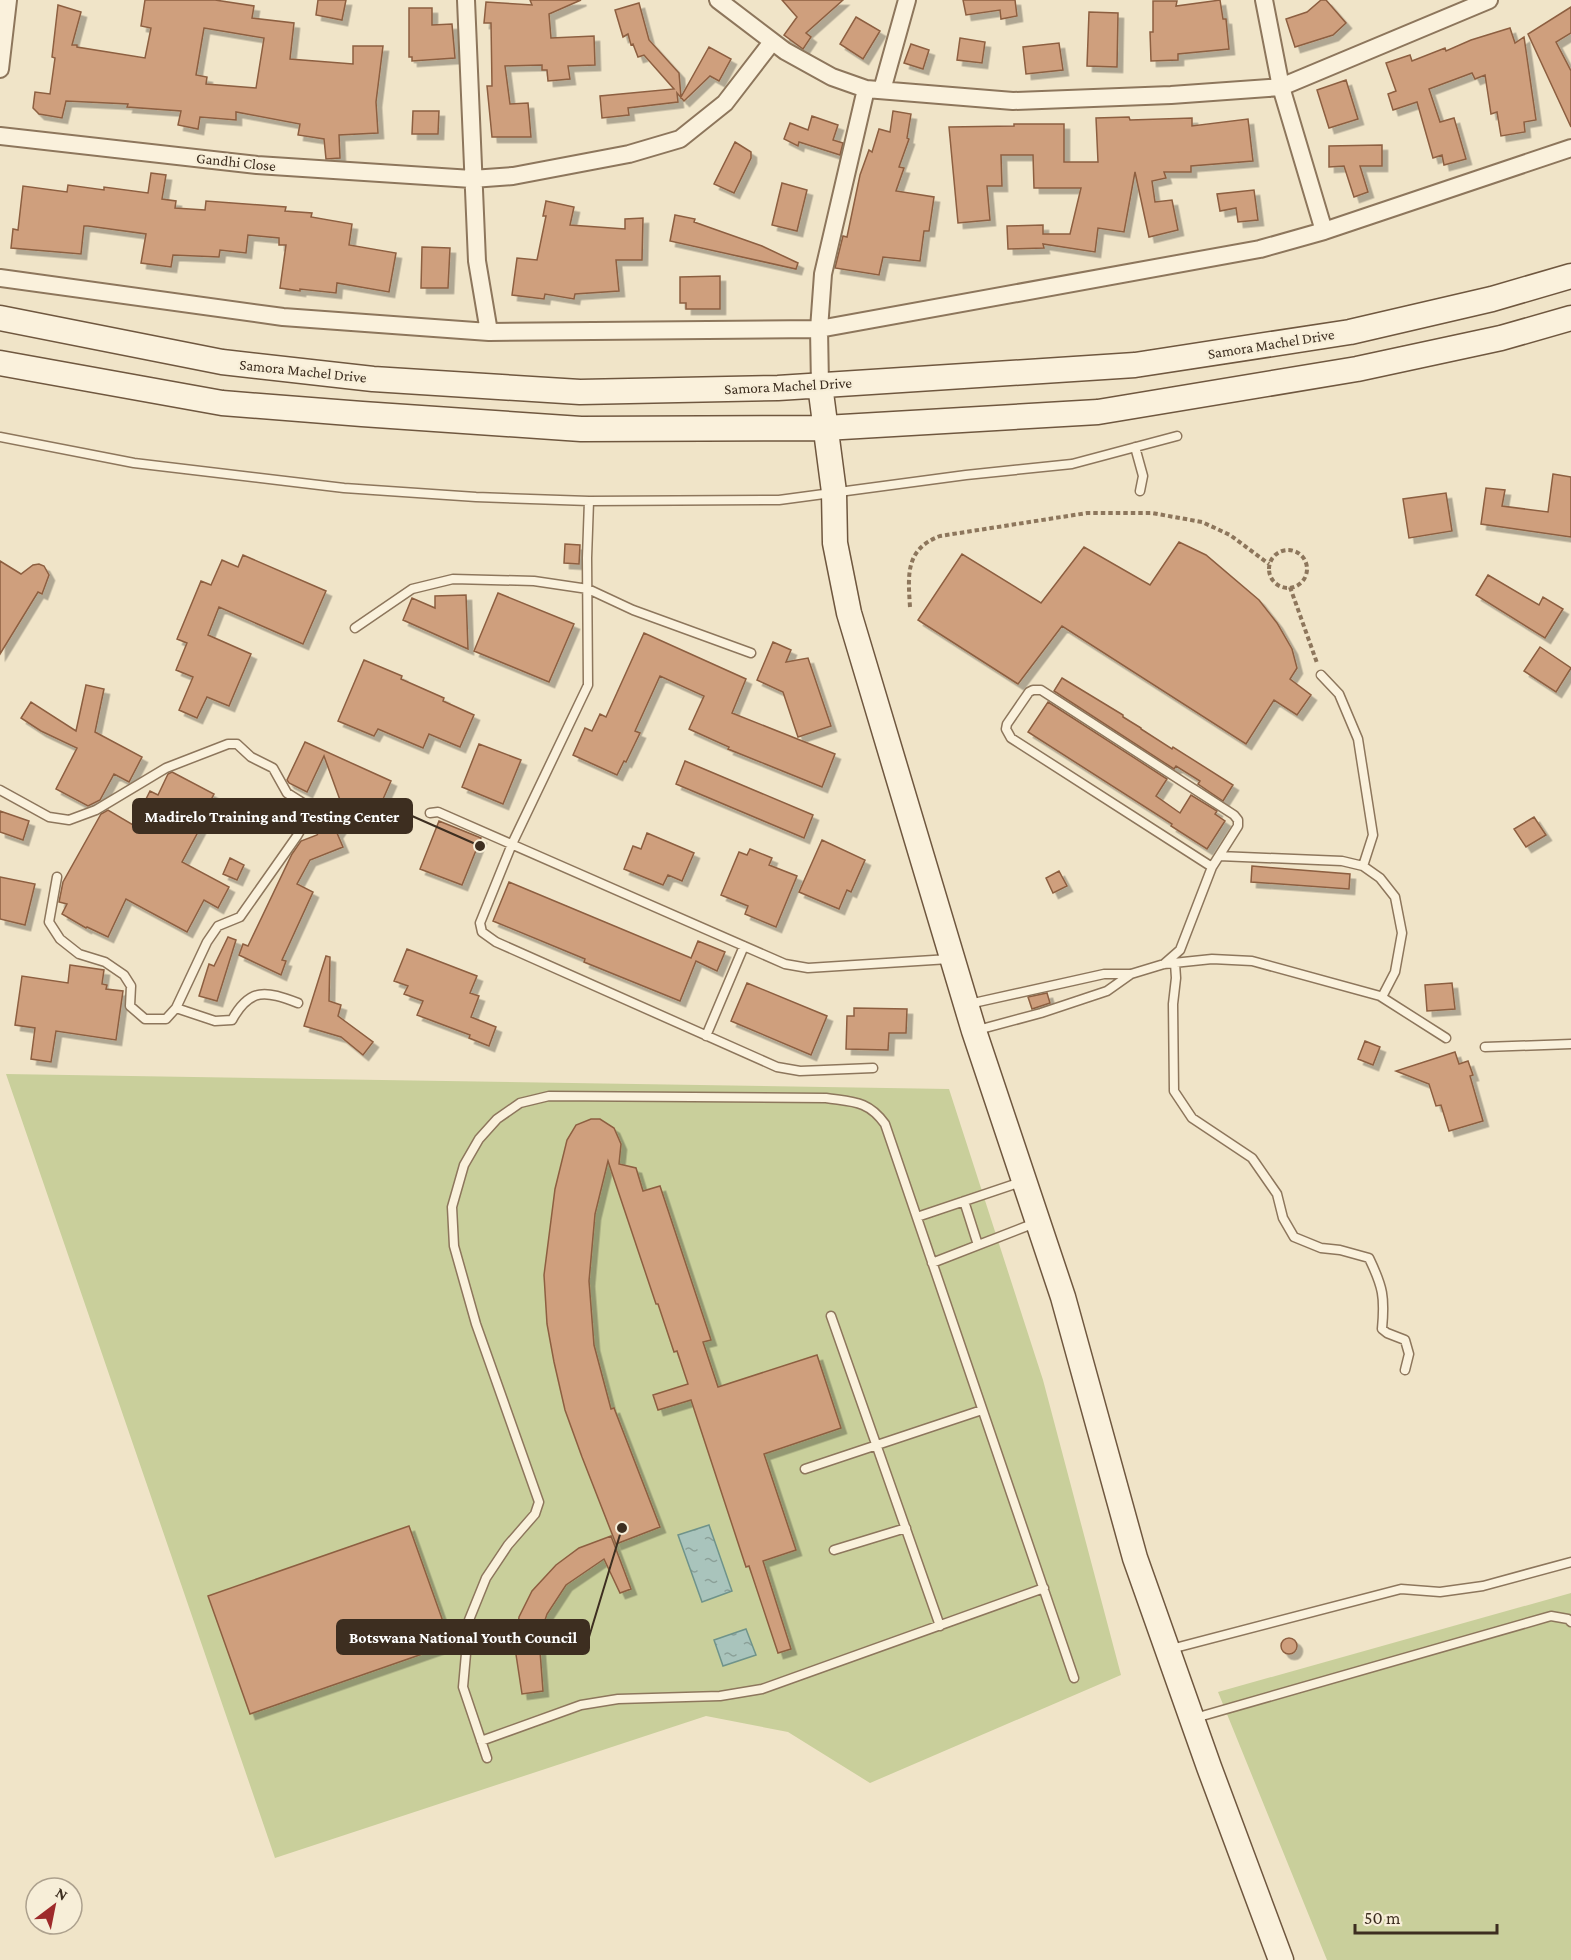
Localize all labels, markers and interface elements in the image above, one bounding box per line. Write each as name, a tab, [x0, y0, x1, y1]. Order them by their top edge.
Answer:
street label: Gandhi Close	[195, 150, 277, 174]
street label: Samora Machel Drive	[1207, 326, 1336, 362]
street label: Samora Machel Drive	[239, 356, 368, 386]
street label: Samora Machel Drive	[724, 375, 853, 397]
callout: Madirelo Training and Testing Center	[133, 799, 412, 833]
text: Madirelo Training and Testing Center	[144, 808, 400, 825]
callout: Botswana National Youth Council	[337, 1620, 589, 1654]
text: Botswana National Youth Council	[349, 1629, 577, 1646]
north arrow	[24, 1876, 84, 1936]
text: N	[53, 1884, 71, 1904]
scale bar	[1355, 1897, 1498, 1935]
text: 50 m	[1364, 1908, 1401, 1928]

